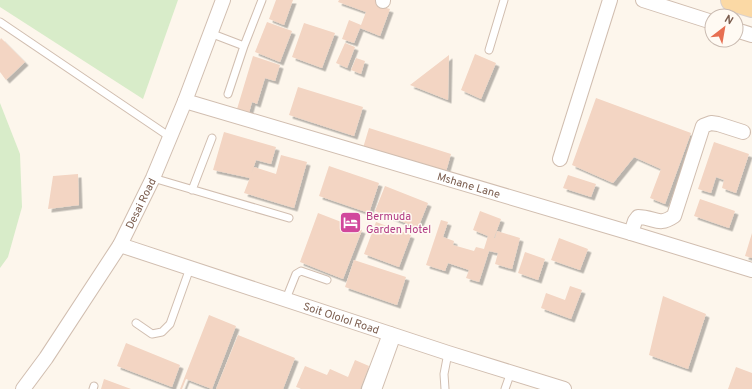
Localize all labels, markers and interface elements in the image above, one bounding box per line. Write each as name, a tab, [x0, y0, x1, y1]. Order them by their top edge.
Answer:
north arrow	[704, 8, 744, 48]
text: N	[722, 12, 736, 28]
street label: Mshane Lane	[435, 170, 502, 202]
street label: Desai Road	[123, 176, 160, 232]
hotel icon: Bermuda Garden Hotel	[337, 209, 363, 235]
place label: Bermuda Garden Hotel	[366, 210, 431, 237]
street label: Soit Ololol Road	[301, 300, 381, 338]

